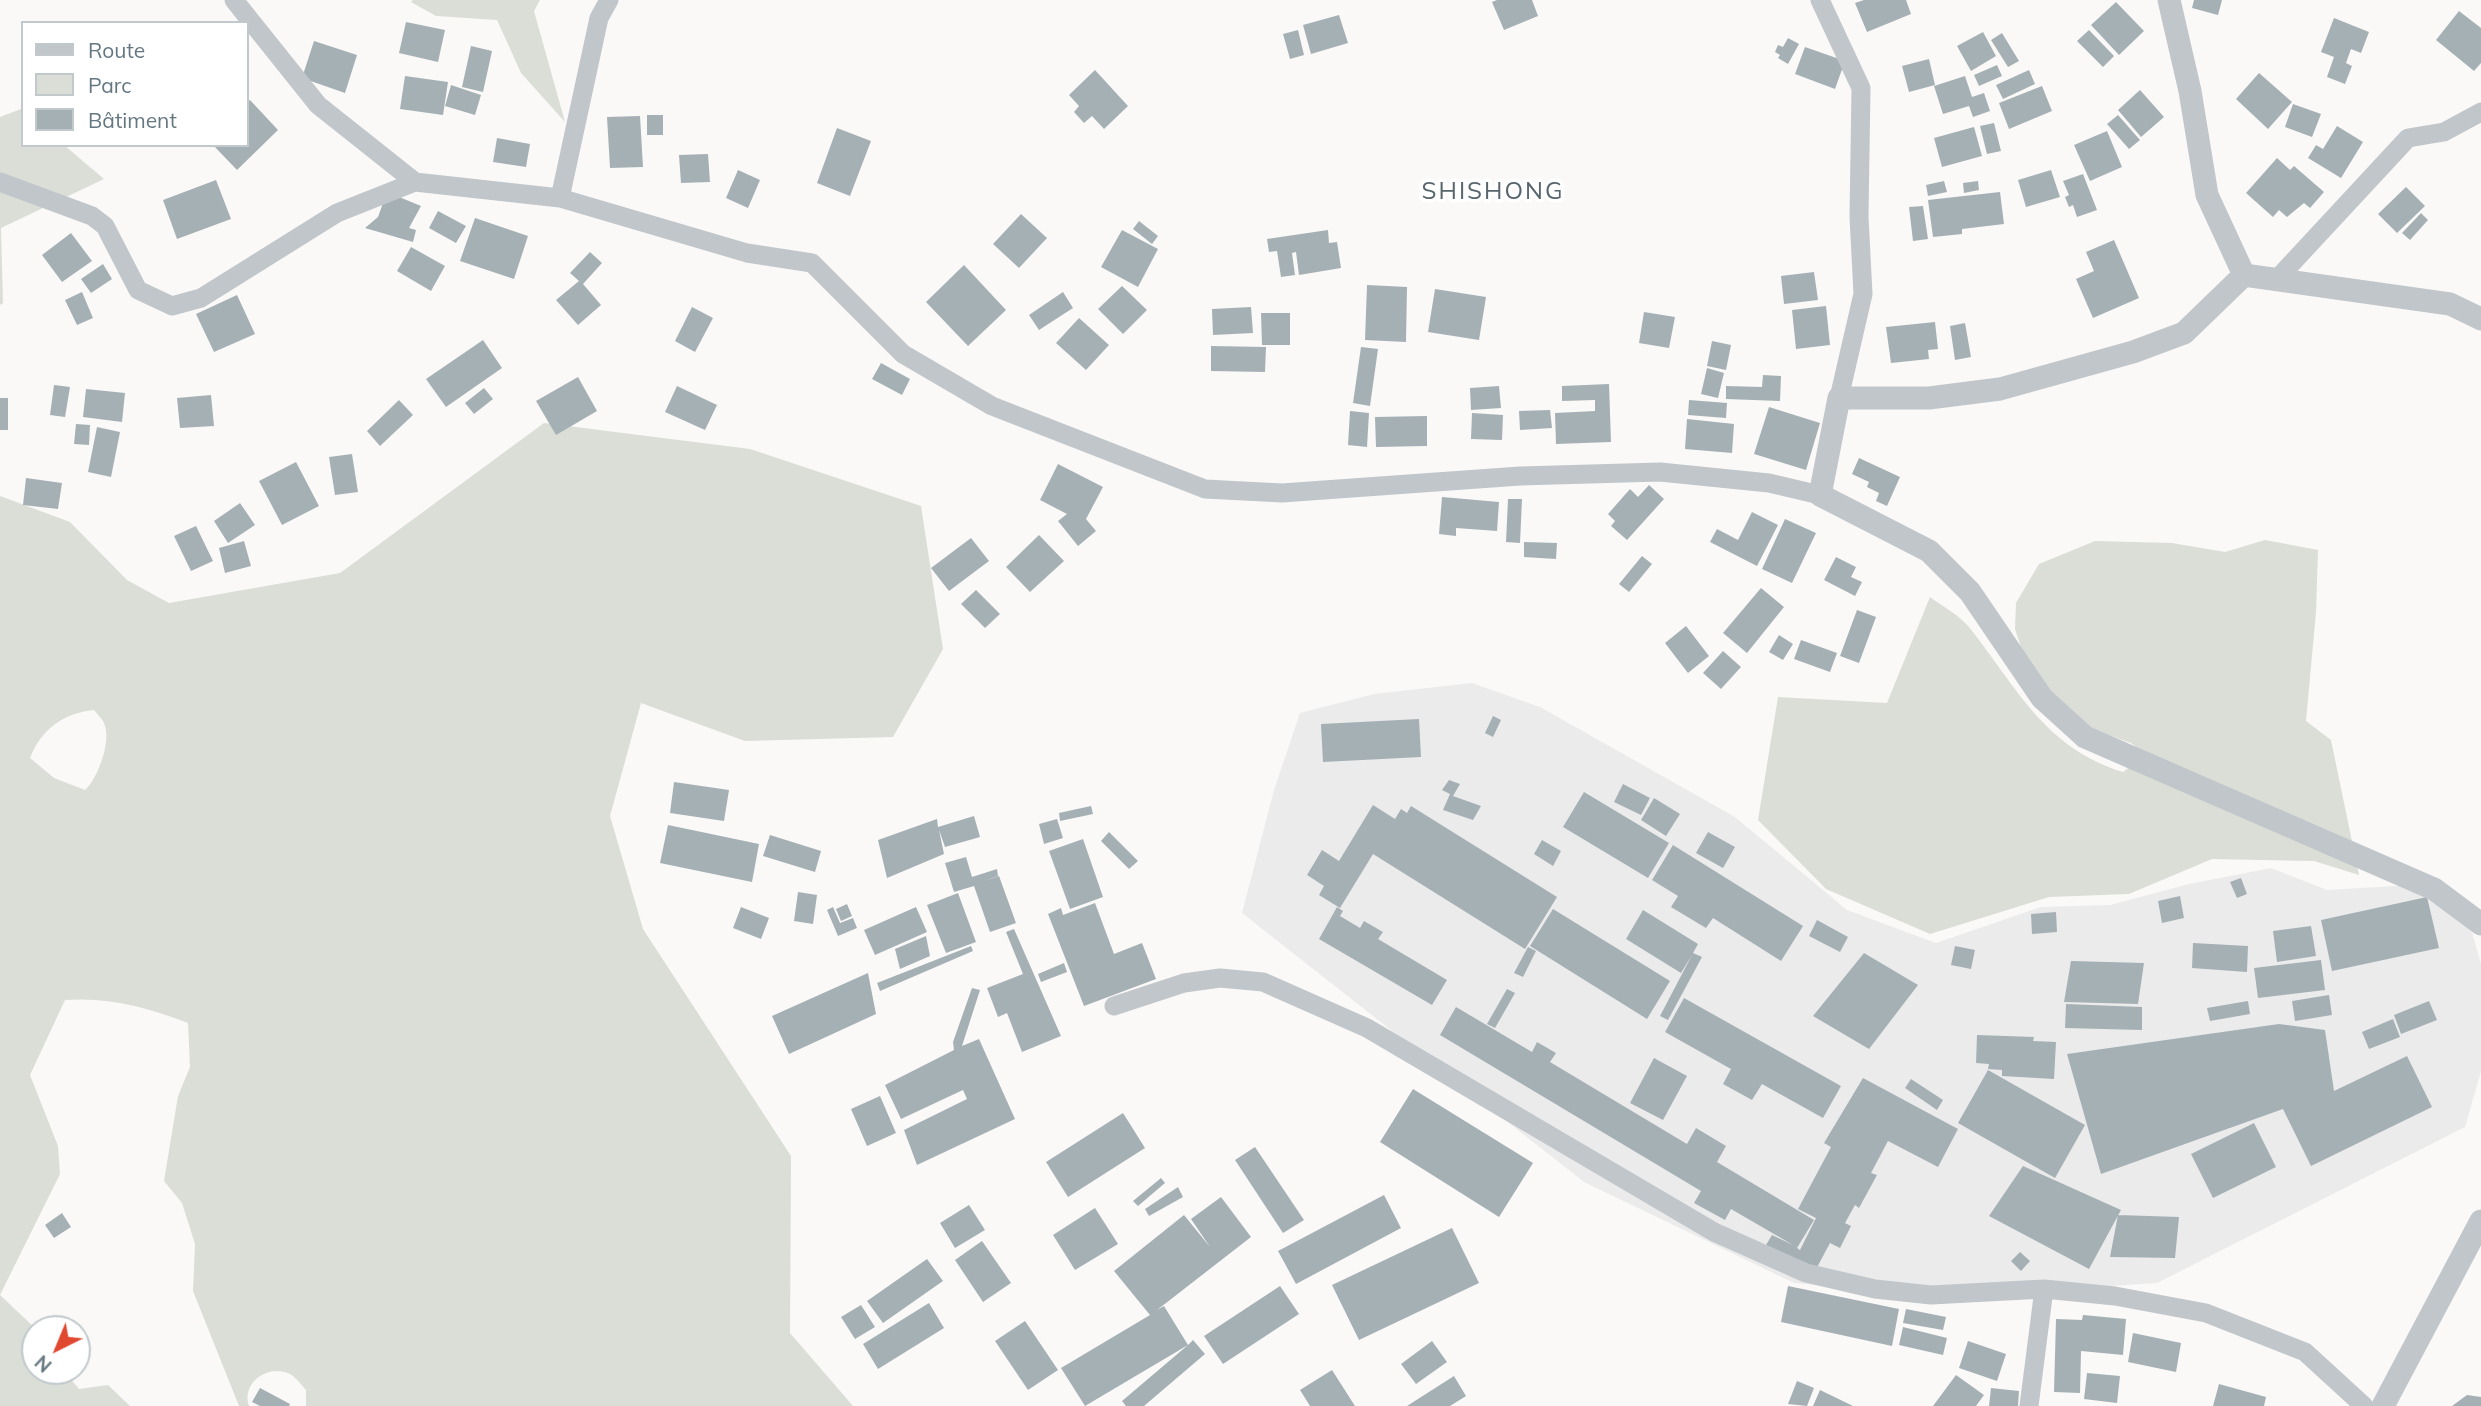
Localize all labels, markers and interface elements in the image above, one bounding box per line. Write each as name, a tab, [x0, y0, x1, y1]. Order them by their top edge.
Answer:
legend	[21, 21, 248, 147]
text: Route	[88, 37, 145, 63]
text: Parc	[88, 72, 132, 98]
text: Bâtiment	[88, 107, 177, 133]
district label: SHISHONG	[1423, 178, 1563, 206]
north arrow	[21, 1315, 91, 1385]
text: N	[30, 1350, 56, 1378]

